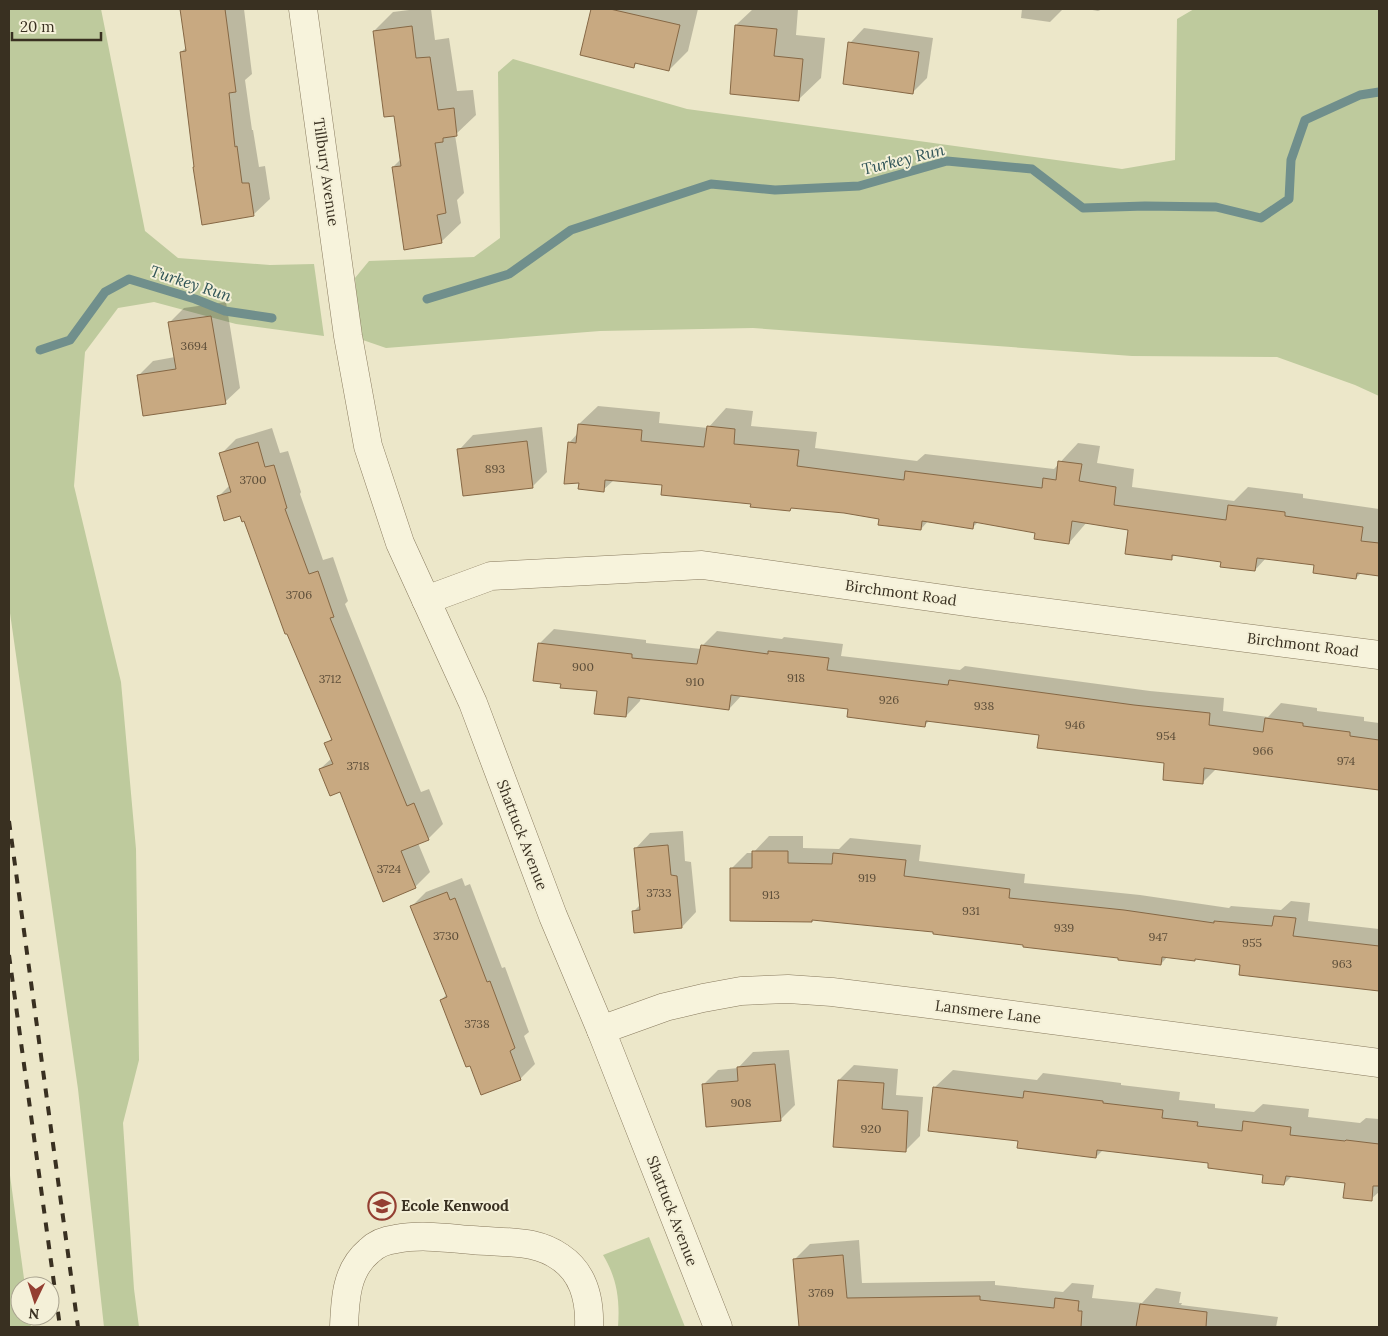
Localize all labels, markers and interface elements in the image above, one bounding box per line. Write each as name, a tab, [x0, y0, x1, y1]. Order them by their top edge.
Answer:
scale bar	[12, 10, 101, 42]
text: 20 m	[20, 17, 55, 36]
street label: Tillbury Avenue	[309, 117, 344, 227]
water label: Turkey Run	[860, 139, 947, 179]
water label: Turkey Run	[148, 260, 234, 306]
house number: 3694	[180, 338, 208, 353]
house number: 893	[485, 461, 505, 476]
house number: 3700	[240, 472, 266, 487]
street label: Birchmont Road	[844, 575, 958, 610]
house number: 3706	[286, 587, 312, 602]
street label: Birchmont Road	[1246, 628, 1360, 661]
house number: 900	[572, 659, 594, 674]
house number: 918	[787, 670, 805, 685]
house number: 3712	[319, 671, 341, 686]
house number: 910	[686, 674, 704, 689]
house number: 926	[879, 692, 899, 707]
house number: 938	[974, 698, 994, 713]
house number: 946	[1065, 717, 1085, 732]
house number: 954	[1156, 728, 1176, 743]
house number: 966	[1253, 743, 1273, 758]
house number: 974	[1337, 753, 1356, 768]
house number: 3718	[346, 758, 370, 773]
street label: Shattuck Avenue	[493, 777, 552, 893]
house number: 3724	[377, 861, 402, 876]
house number: 919	[858, 870, 876, 885]
house number: 3733	[646, 885, 672, 900]
house number: 913	[762, 887, 780, 902]
house number: 931	[962, 903, 980, 918]
house number: 939	[1054, 920, 1074, 935]
house number: 3730	[433, 928, 459, 943]
house number: 947	[1149, 929, 1168, 944]
house number: 955	[1242, 935, 1262, 950]
house number: 963	[1332, 956, 1353, 971]
street label: Lansmere Lane	[934, 996, 1042, 1027]
house number: 3738	[464, 1016, 490, 1031]
house number: 908	[730, 1095, 752, 1110]
house number: 920	[861, 1121, 881, 1136]
street label: Shattuck Avenue	[643, 1153, 702, 1269]
school or university icon: Ecole Kenwood	[367, 1191, 397, 1221]
place label: Ecole Kenwood	[401, 1196, 509, 1215]
north arrow	[10, 1276, 60, 1326]
house number: 3769	[808, 1285, 834, 1300]
text: N	[28, 1305, 40, 1323]

